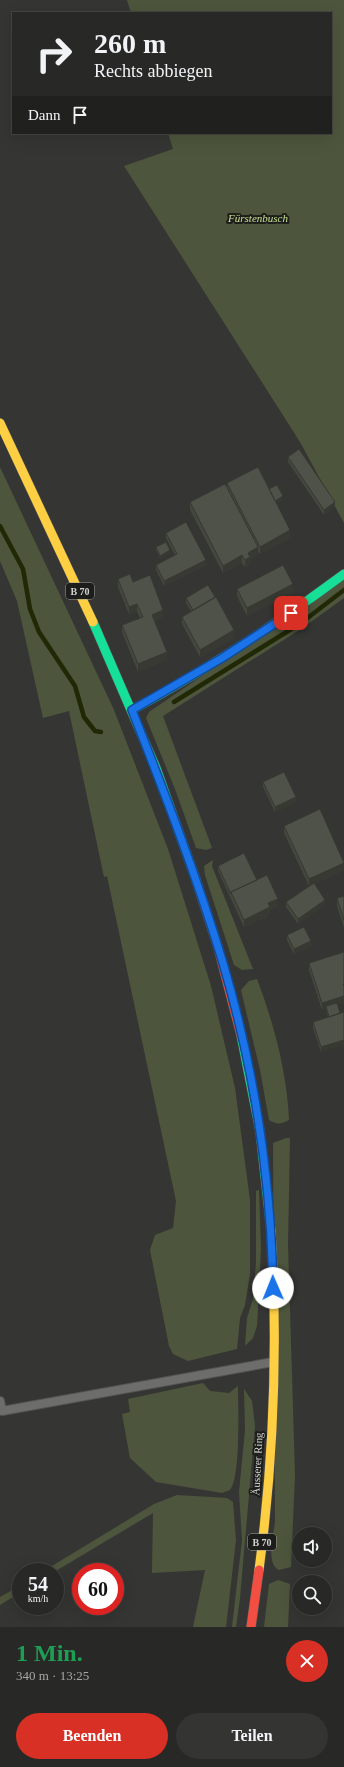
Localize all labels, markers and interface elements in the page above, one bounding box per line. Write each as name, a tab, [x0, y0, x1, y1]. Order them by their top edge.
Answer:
icon: right	[28, 28, 80, 80]
text: 260 m	[94, 28, 166, 59]
text: Rechts abbiegen	[94, 61, 212, 81]
icon: arrive	[69, 104, 91, 126]
text: Dann	[28, 107, 61, 123]
park label: Fürstenbusch	[227, 212, 288, 224]
road number: B 70	[66, 583, 94, 599]
pin	[274, 596, 308, 630]
icon: arrive	[280, 602, 302, 624]
position arrow	[252, 1267, 294, 1309]
street label: Äusserer Ring	[249, 1432, 265, 1496]
map controls	[292, 1527, 332, 1615]
button: sound	[292, 1527, 332, 1567]
road number: B 70	[248, 1534, 276, 1550]
speed limit sign: 60	[72, 1563, 124, 1615]
text: 54	[28, 1573, 48, 1595]
button: search	[292, 1575, 332, 1615]
text: km/h	[28, 1593, 48, 1604]
text: 1 Min.	[16, 1640, 83, 1666]
button: close	[286, 1640, 328, 1682]
text: 340 m · 13:25	[16, 1668, 89, 1683]
button: Beenden	[16, 1713, 168, 1759]
button: Teilen	[176, 1713, 328, 1759]

